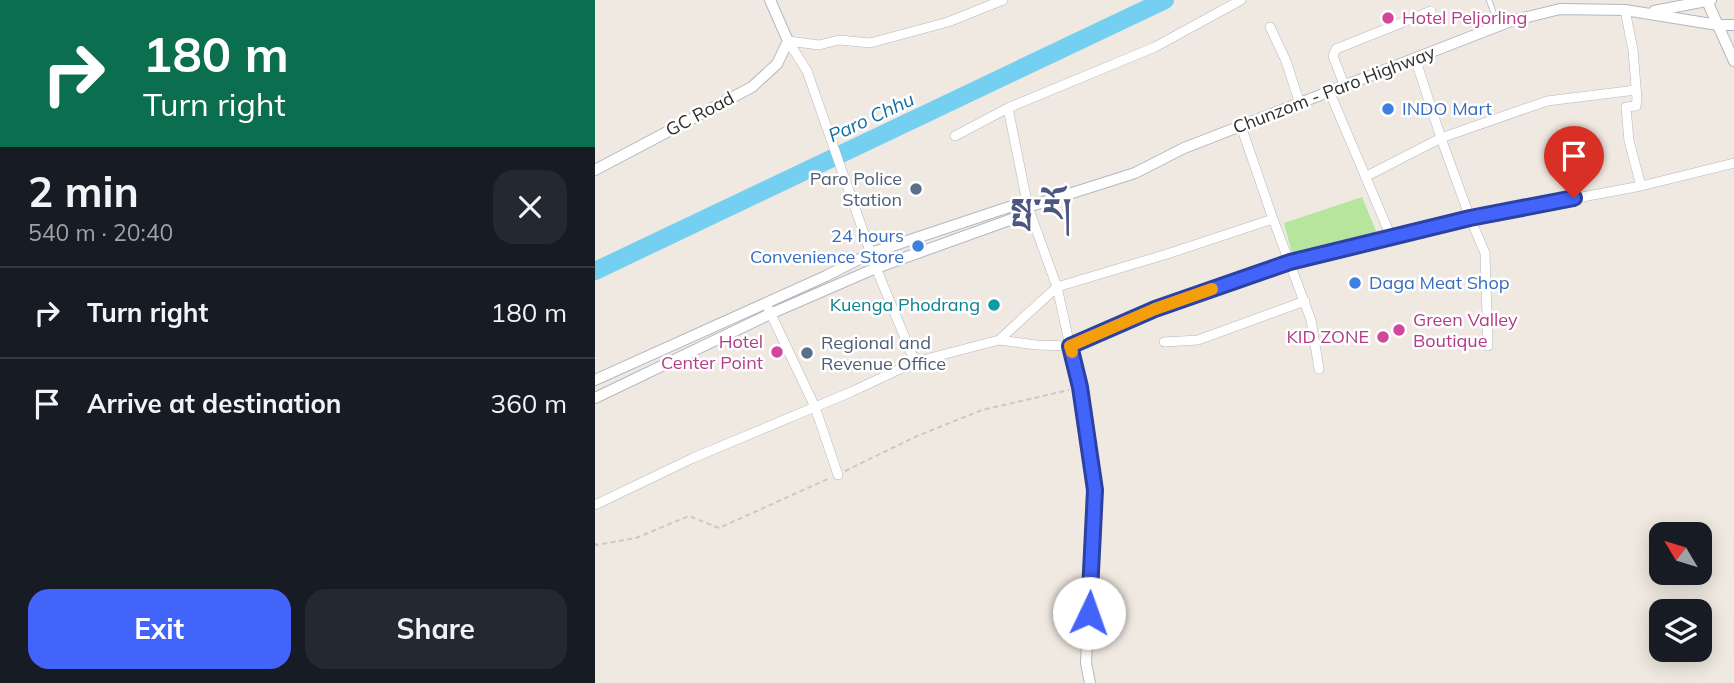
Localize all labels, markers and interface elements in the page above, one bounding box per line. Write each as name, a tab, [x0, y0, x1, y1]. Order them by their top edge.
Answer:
place label: Hotel Peljorling	[1402, 6, 1527, 29]
marker: Hotel Peljorling	[1380, 10, 1396, 26]
text: 180 m	[143, 23, 289, 84]
icon: right	[28, 28, 119, 119]
street label: Chunzom - Paro Highway	[1229, 40, 1439, 139]
text: Turn right	[143, 84, 286, 124]
street label: GC Road	[662, 86, 738, 141]
water label: Paro Chhu	[824, 87, 918, 147]
place label: INDO Mart	[1402, 97, 1492, 120]
marker: INDO Mart	[1380, 101, 1396, 117]
pin	[1544, 126, 1604, 198]
icon: arrive	[1555, 137, 1593, 175]
text: 2 min	[28, 165, 139, 218]
place label: Paro Police Station	[810, 167, 902, 211]
button: close	[493, 170, 567, 244]
marker: Paro Police Station	[908, 181, 924, 197]
district label: སྤ་རོ།	[1010, 185, 1072, 237]
text: 540 m · 20:40	[28, 218, 173, 247]
place label: 24 hours Convenience Store	[750, 224, 904, 268]
marker: 24 hours Convenience Store	[910, 238, 926, 254]
place label: Daga Meat Shop	[1369, 271, 1509, 294]
marker: Daga Meat Shop	[1347, 275, 1363, 291]
place label: Kuenga Phodrang	[830, 293, 980, 316]
icon: right	[28, 294, 66, 332]
text: Turn right	[87, 296, 208, 329]
text: 180 m	[491, 296, 567, 329]
marker: Kuenga Phodrang	[986, 297, 1002, 313]
place label: Green Valley Boutique	[1413, 308, 1518, 352]
marker: Green Valley Boutique	[1391, 322, 1407, 338]
place label: KID ZONE	[1286, 325, 1369, 348]
marker: KID ZONE	[1375, 329, 1391, 345]
place label: Hotel Center Point	[661, 330, 763, 374]
place label: Regional and Revenue Office	[821, 331, 946, 375]
marker: Hotel Center Point	[769, 344, 785, 360]
marker: Regional and Revenue Office	[799, 345, 815, 361]
icon: arrive	[28, 385, 66, 423]
text: Arrive at destination	[87, 387, 342, 420]
text: 360 m	[491, 387, 567, 420]
north arrow	[1649, 522, 1711, 584]
map controls	[1649, 522, 1712, 662]
position arrow	[1052, 576, 1126, 650]
button: Exit	[28, 589, 291, 669]
button: Share	[305, 589, 567, 669]
button: layers	[1649, 599, 1712, 662]

